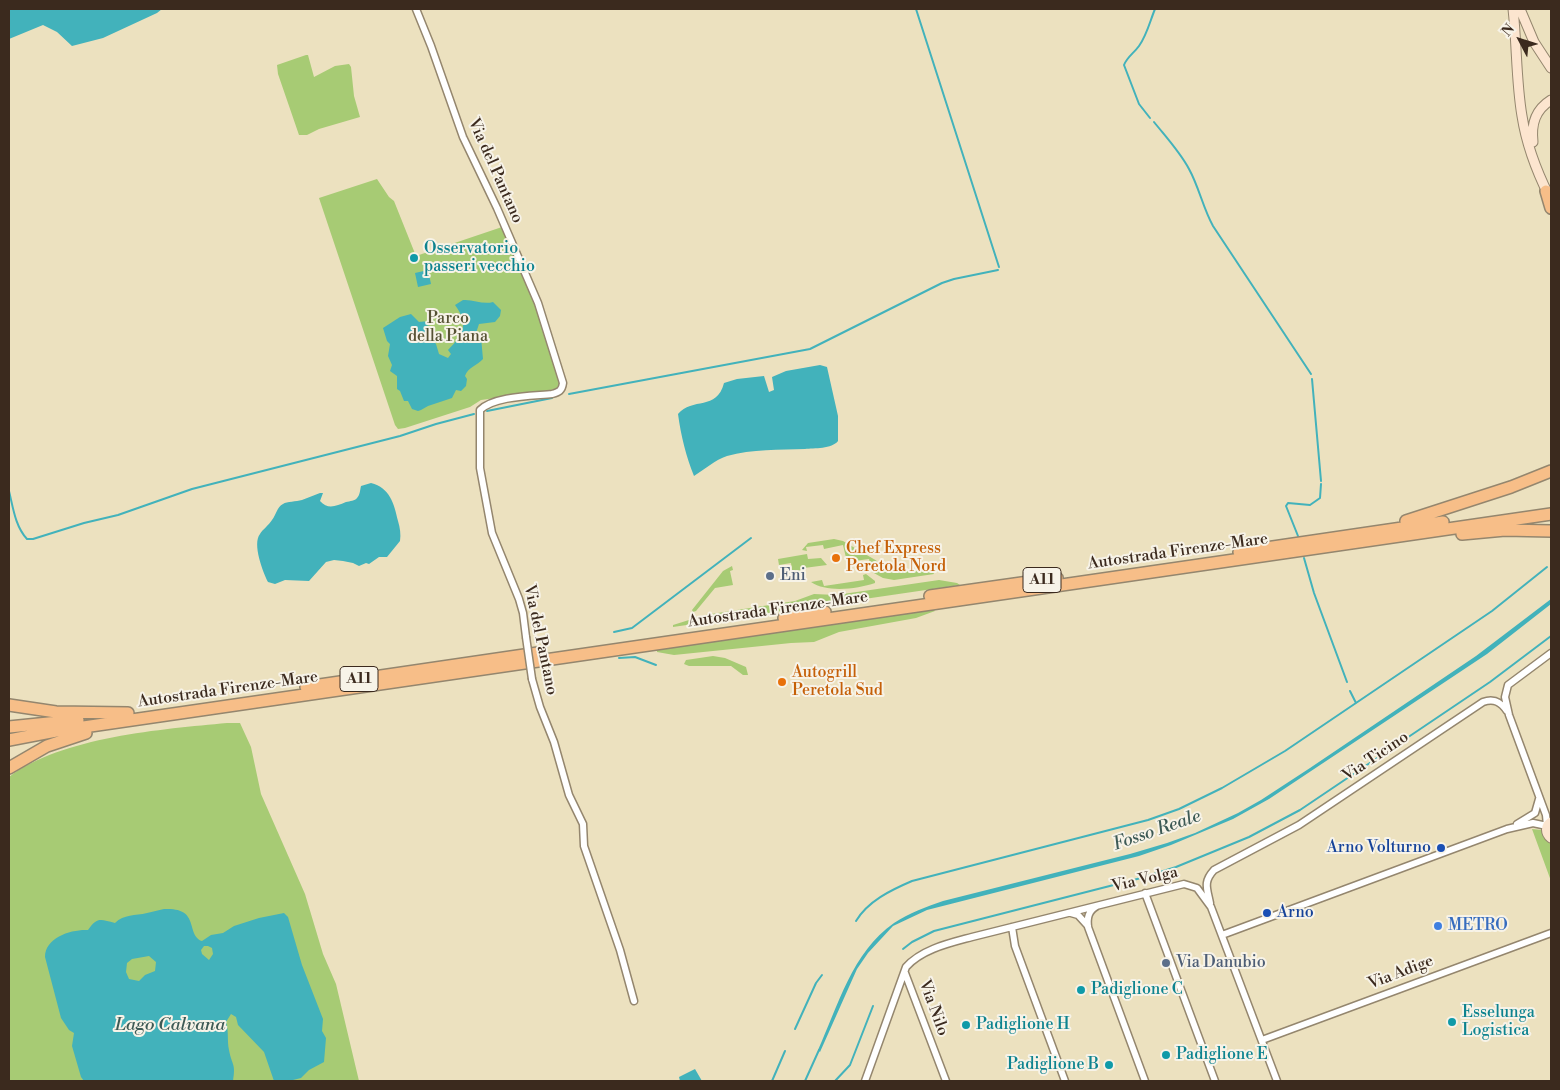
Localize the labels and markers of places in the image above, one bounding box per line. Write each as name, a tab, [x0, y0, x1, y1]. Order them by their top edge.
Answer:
place label: Osservatorio passeri vecchio	[424, 239, 535, 277]
marker: Osservatorio passeri vecchio	[408, 252, 420, 264]
place label: Chef Express Peretola Nord	[846, 539, 946, 577]
marker: Chef Express Peretola Nord	[830, 552, 842, 564]
place label: Eni	[780, 566, 806, 586]
marker: Eni	[764, 570, 776, 582]
place label: Autogrill Peretola Sud	[792, 663, 883, 701]
marker: Autogrill Peretola Sud	[776, 676, 788, 688]
place label: Arno Volturno	[1327, 838, 1431, 858]
marker: Arno Volturno	[1435, 842, 1447, 854]
place label: Arno	[1277, 903, 1314, 923]
marker: Arno	[1261, 907, 1273, 919]
place label: METRO	[1448, 916, 1508, 936]
marker: METRO	[1432, 920, 1444, 932]
place label: Via Danubio	[1176, 953, 1266, 973]
marker: Via Danubio	[1160, 957, 1172, 969]
place label: Padiglione C	[1091, 980, 1183, 1000]
marker: Padiglione C	[1075, 984, 1087, 996]
place label: Esselunga Logistica	[1462, 1003, 1535, 1041]
place label: Padiglione H	[976, 1015, 1070, 1035]
marker: Esselunga Logistica	[1446, 1016, 1458, 1028]
marker: Padiglione H	[960, 1019, 972, 1031]
place label: Padiglione E	[1176, 1045, 1268, 1065]
marker: Padiglione E	[1160, 1049, 1172, 1061]
place label: Padiglione B	[1007, 1055, 1099, 1075]
marker: Padiglione B	[1103, 1059, 1115, 1071]

